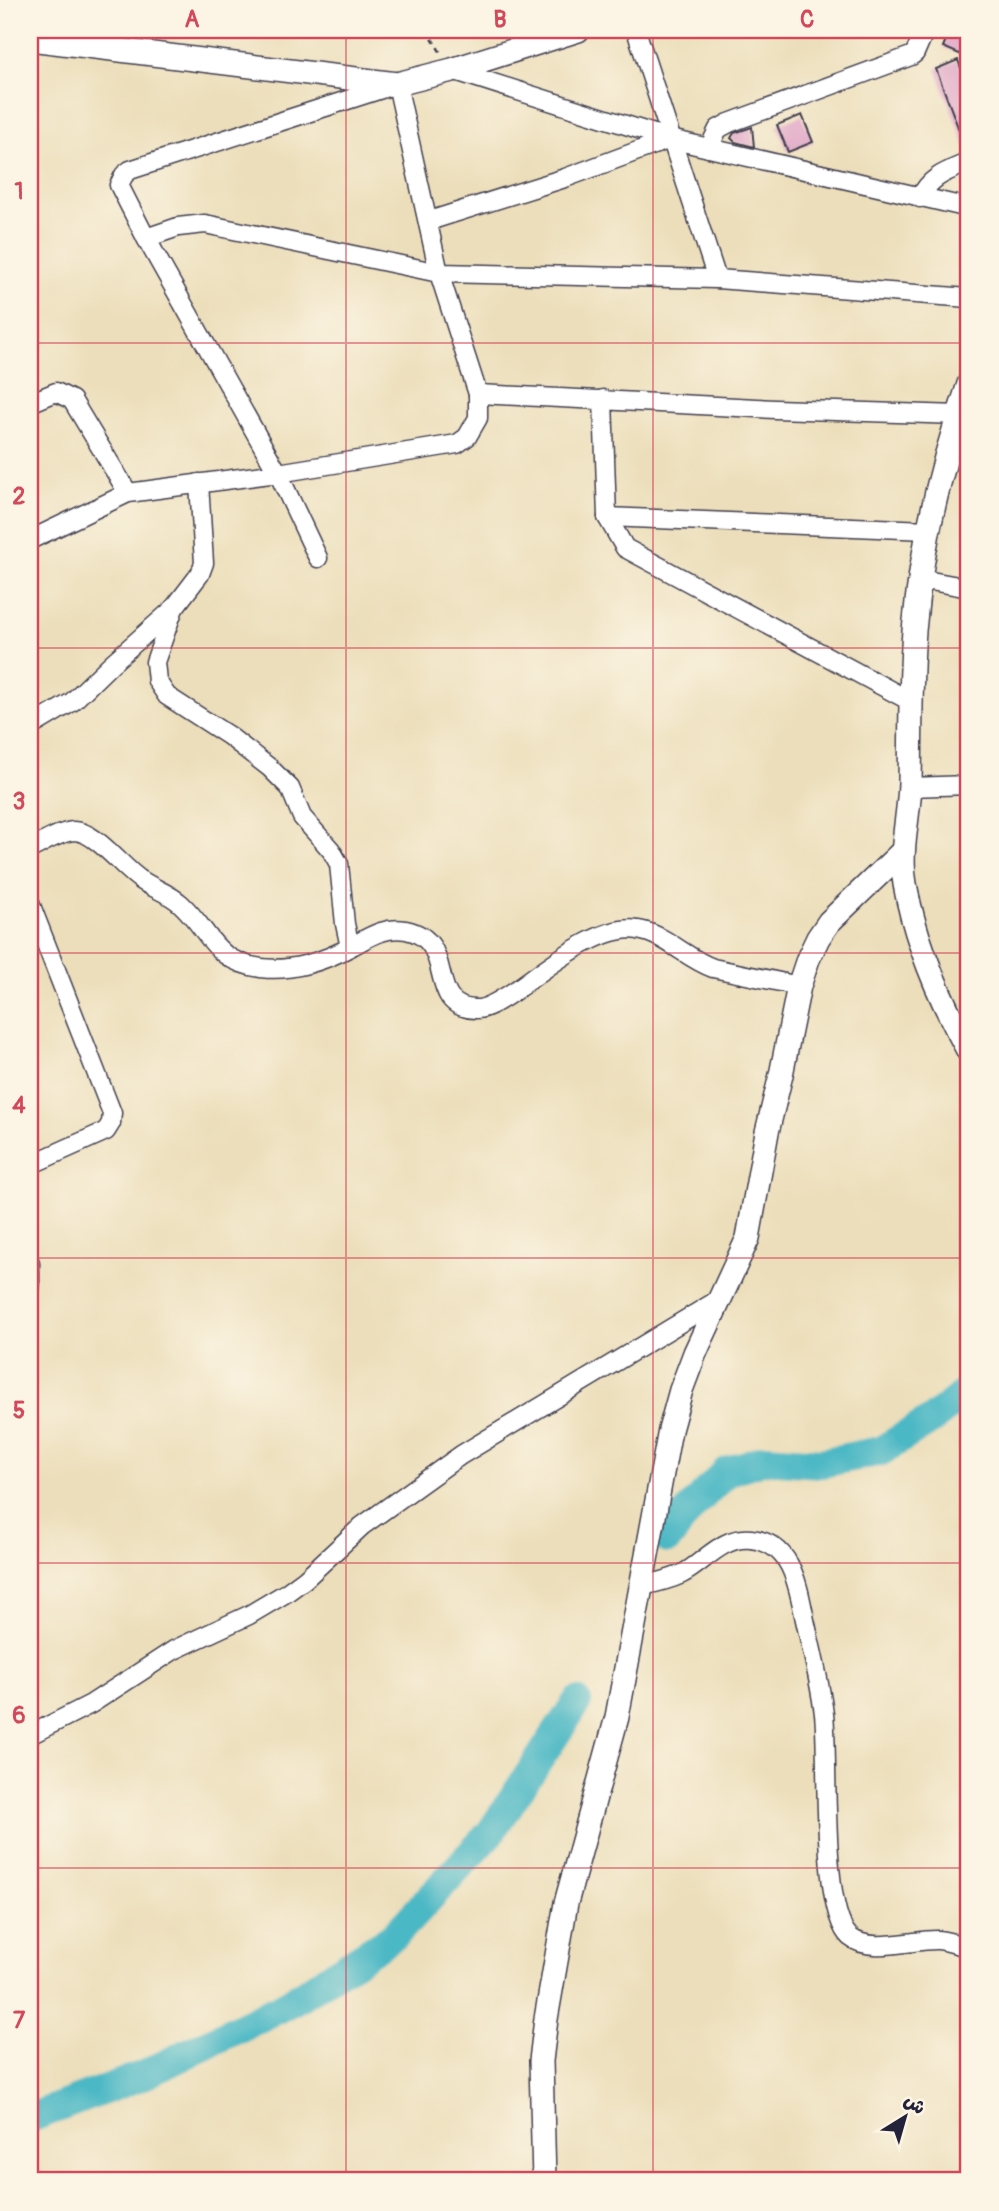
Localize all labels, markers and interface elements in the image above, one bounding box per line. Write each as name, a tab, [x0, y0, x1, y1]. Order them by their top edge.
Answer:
text: A	[185, 5, 200, 34]
text: B	[493, 5, 507, 34]
text: C	[800, 5, 814, 34]
text: 1	[15, 177, 24, 206]
text: 2	[13, 482, 26, 511]
text: 3	[13, 787, 25, 816]
text: 4	[12, 1091, 26, 1120]
text: 5	[13, 1396, 25, 1425]
text: 6	[12, 1701, 26, 1730]
text: 7	[13, 2006, 26, 2035]
north arrow	[870, 2082, 940, 2152]
text: ش	[899, 2088, 930, 2120]

